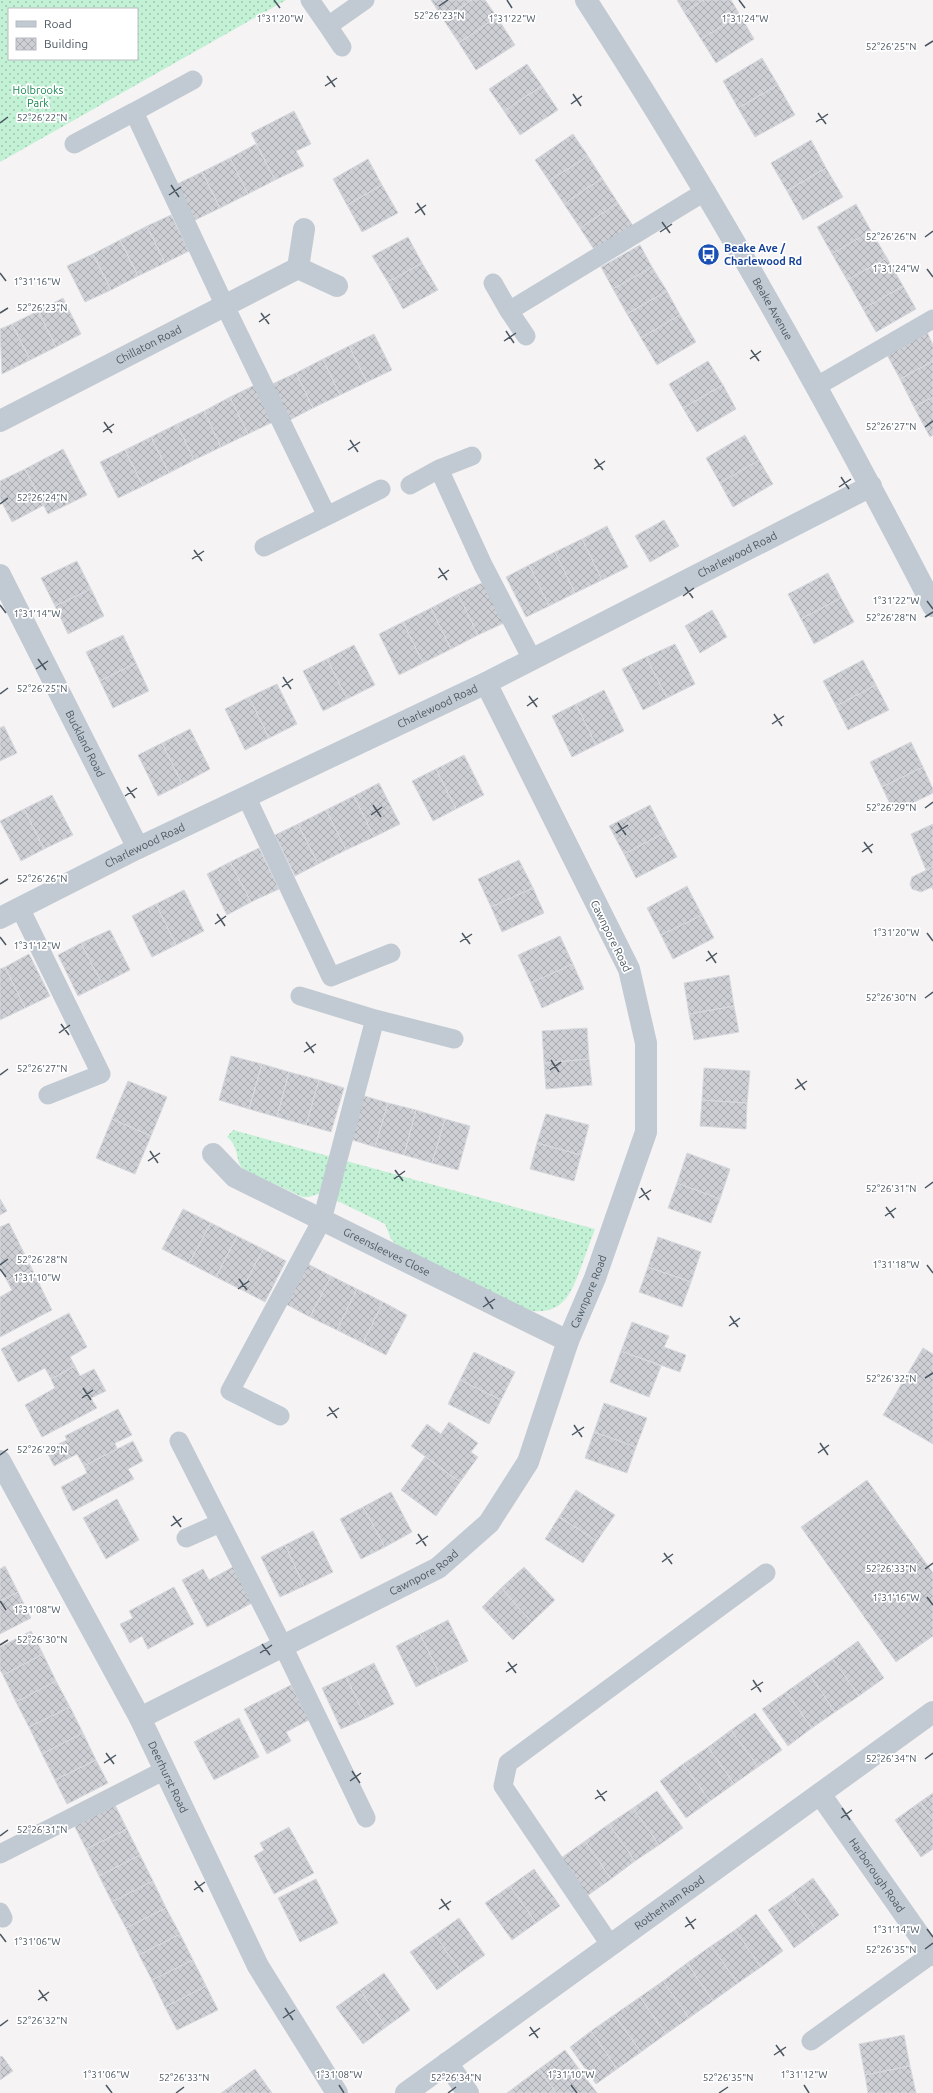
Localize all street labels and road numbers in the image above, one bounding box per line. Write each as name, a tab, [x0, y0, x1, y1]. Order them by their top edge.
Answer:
street label: Beake Avenue	[750, 276, 795, 342]
street label: Chillaton Road	[114, 323, 183, 367]
street label: Charlewood Road	[695, 529, 779, 580]
street label: Charlewood Road	[395, 682, 479, 730]
street label: Buckland Road	[63, 708, 107, 779]
street label: Charlewood Road	[103, 821, 187, 870]
street label: Cawnpore Road	[588, 898, 634, 974]
street label: Greensleeves Close	[341, 1225, 432, 1278]
street label: Cawnpore Road	[568, 1253, 609, 1330]
street label: Cawnpore Road	[387, 1547, 460, 1598]
street label: Deerhurst Road	[146, 1739, 190, 1815]
street label: Harborough Road	[847, 1836, 907, 1914]
street label: Rotherham Road	[632, 1873, 707, 1932]

